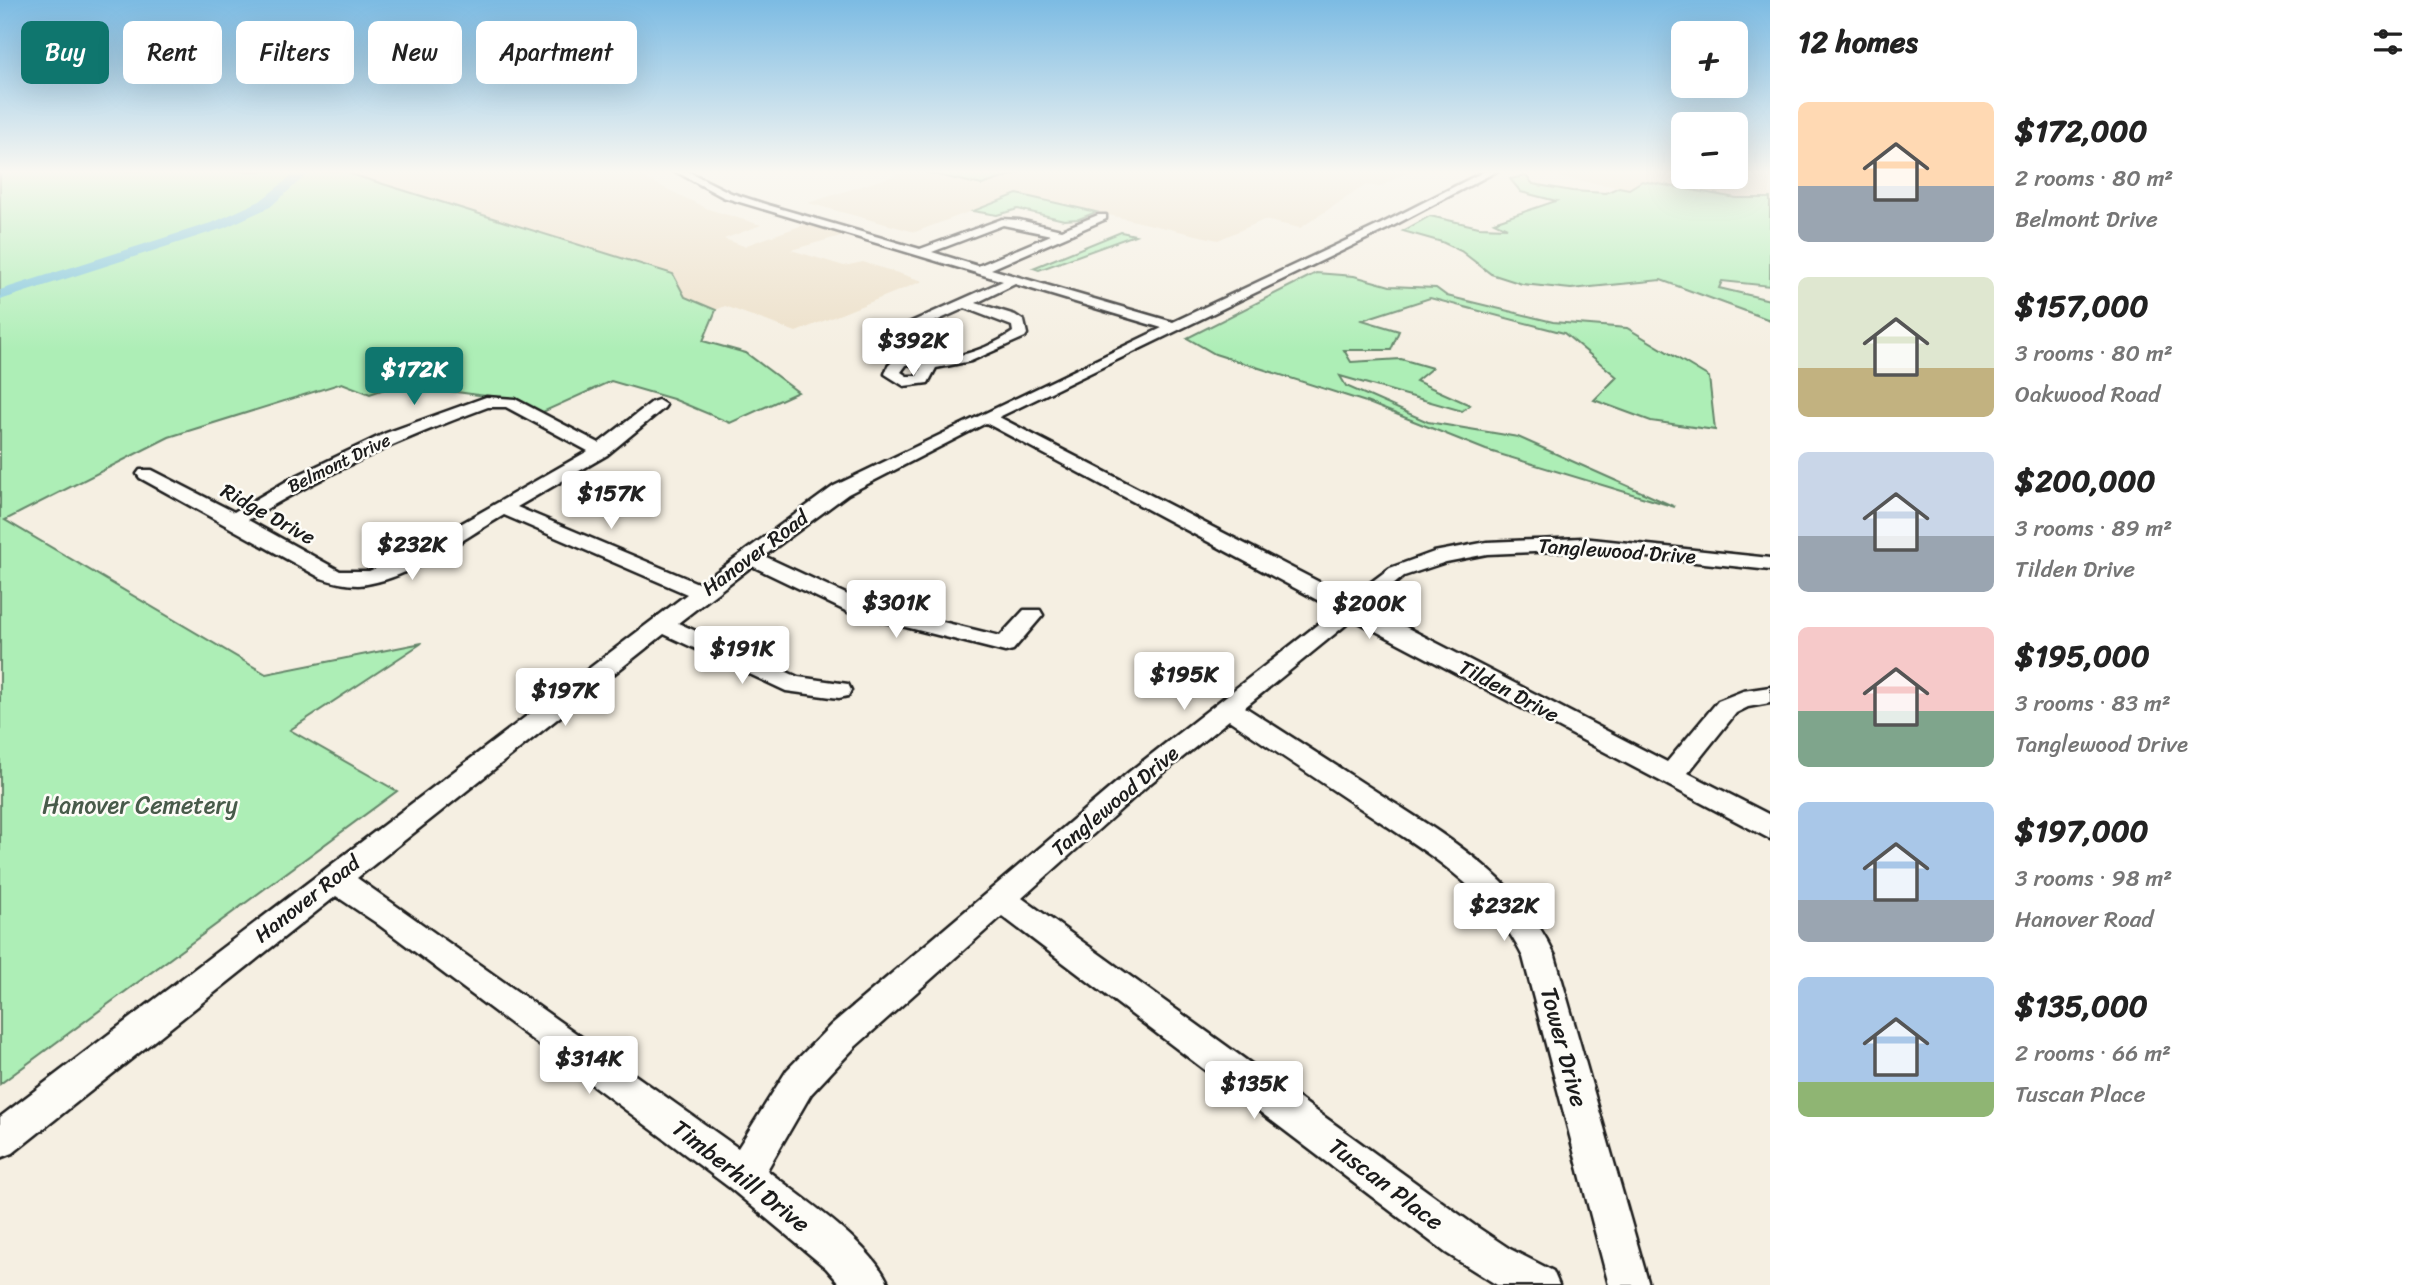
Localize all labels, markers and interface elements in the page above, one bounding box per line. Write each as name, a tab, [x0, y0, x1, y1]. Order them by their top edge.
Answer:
text: 12 homes	[1798, 15, 1918, 69]
chip: Buy	[21, 21, 109, 84]
chip: Rent	[123, 21, 222, 84]
chip: Filters	[236, 21, 354, 84]
chip: New	[368, 21, 462, 84]
chip: Apartment	[476, 21, 637, 84]
map controls	[1671, 21, 1748, 189]
button: +	[1671, 21, 1748, 98]
icon: filters	[2369, 23, 2407, 61]
text: $172,000	[2015, 104, 2147, 158]
button: −	[1671, 112, 1748, 189]
icon: home	[1854, 130, 1938, 214]
text: 2 rooms · 80 m²	[2015, 158, 2173, 199]
text: Belmont Drive	[2015, 199, 2158, 240]
text: $157,000	[2015, 279, 2148, 333]
icon: home	[1854, 305, 1938, 389]
pin: $392K	[864, 318, 962, 378]
text: $392K	[878, 320, 948, 361]
text: 3 rooms · 80 m²	[2015, 333, 2173, 374]
pin: $172K	[365, 348, 463, 407]
text: $172K	[381, 349, 447, 390]
text: Oakwood Road	[2015, 374, 2160, 415]
street label: Belmont Drive	[282, 424, 396, 502]
text: $200,000	[2015, 454, 2155, 508]
street label: Ridge Drive	[213, 472, 323, 556]
pin: $157K	[562, 472, 660, 531]
text: $157K	[578, 473, 644, 514]
icon: home	[1854, 480, 1938, 564]
street label: Hanover Road	[693, 499, 818, 606]
text: 3 rooms · 89 m²	[2015, 508, 2172, 549]
pin: $232K	[363, 522, 461, 582]
text: $232K	[378, 524, 446, 565]
street label: Tanglewood Drive	[1537, 527, 1697, 575]
text: Tilden Drive	[2015, 549, 2135, 590]
pin: $301K	[847, 580, 945, 640]
text: $301K	[863, 582, 929, 623]
pin: $200K	[1320, 582, 1418, 641]
text: $200K	[1333, 583, 1405, 624]
pin: $191K	[693, 626, 791, 686]
text: $191K	[710, 628, 774, 669]
text: $195,000	[2015, 629, 2150, 683]
street label: Tilden Drive	[1452, 648, 1567, 734]
pin: $195K	[1135, 652, 1233, 712]
text: $195K	[1150, 654, 1218, 695]
icon: home	[1854, 655, 1938, 739]
pin: $197K	[516, 668, 614, 728]
text: $197K	[532, 670, 598, 711]
text: 3 rooms · 83 m²	[2015, 683, 2171, 724]
text: Tanglewood Drive	[2015, 724, 2188, 765]
street label: Tanglewood Drive	[1042, 736, 1188, 866]
park label: Hanover Cemetery	[42, 784, 238, 826]
text: $197,000	[2015, 804, 2149, 858]
icon: home	[1854, 830, 1938, 914]
street label: Hanover Road	[246, 844, 370, 953]
text: 3 rooms · 98 m²	[2015, 858, 2172, 899]
pin: $232K	[1455, 884, 1553, 943]
text: $232K	[1470, 885, 1538, 926]
text: Hanover Road	[2015, 899, 2153, 940]
text: $135,000	[2015, 979, 2148, 1033]
street label: Tower Drive	[1528, 982, 1600, 1112]
icon: home	[1854, 1005, 1938, 1089]
text: 2 rooms · 66 m²	[2015, 1033, 2171, 1074]
pin: $314K	[540, 1036, 638, 1096]
text: $314K	[556, 1038, 622, 1079]
pin: $135K	[1205, 1062, 1303, 1121]
text: $135K	[1221, 1063, 1287, 1104]
text: Tuscan Place	[2015, 1074, 2145, 1115]
street label: Timberhill Drive	[662, 1108, 820, 1244]
street label: Tuscan Place	[1319, 1126, 1453, 1242]

